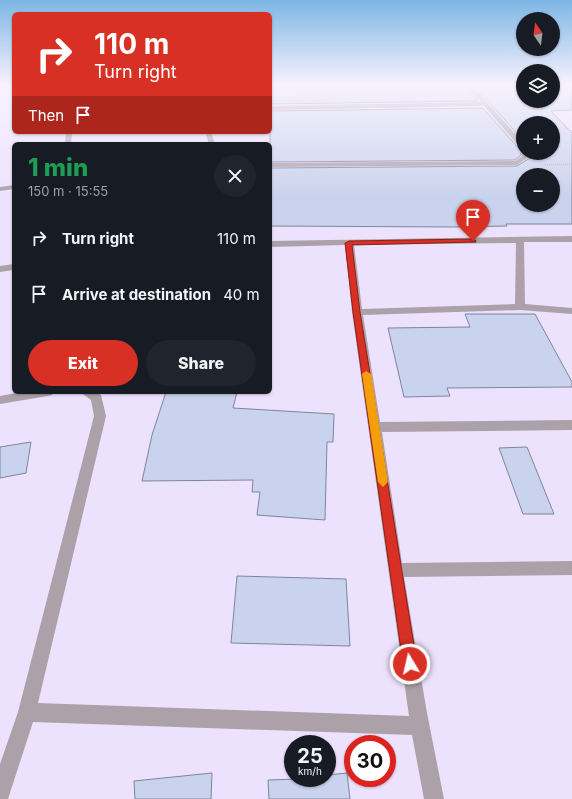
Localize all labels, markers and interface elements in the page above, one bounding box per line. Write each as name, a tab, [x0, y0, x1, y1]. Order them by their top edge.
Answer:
north arrow	[516, 12, 560, 56]
map controls	[516, 12, 560, 212]
text: 110 m	[94, 27, 169, 61]
icon: right	[28, 28, 80, 80]
text: Turn right	[94, 61, 177, 82]
button: layers	[516, 64, 560, 108]
icon: arrive	[72, 104, 94, 126]
text: Then	[28, 106, 64, 125]
button: +	[516, 116, 560, 160]
text: 1 min	[28, 153, 88, 182]
button: close	[214, 155, 256, 197]
button: −	[516, 168, 560, 212]
text: 150 m · 15:55	[28, 183, 108, 199]
pin	[456, 200, 490, 241]
icon: arrive	[462, 206, 484, 228]
icon: right	[28, 227, 50, 249]
text: Turn right	[62, 229, 134, 248]
text: 110 m	[217, 229, 256, 248]
icon: arrive	[28, 283, 50, 305]
text: Arrive at destination	[62, 285, 211, 304]
text: 40 m	[223, 285, 260, 304]
button: Exit	[28, 340, 138, 386]
button: Share	[146, 340, 256, 386]
position arrow	[389, 643, 431, 685]
speed limit sign: 30	[344, 735, 396, 787]
text: 25	[297, 744, 323, 768]
text: km/h	[298, 765, 322, 777]

